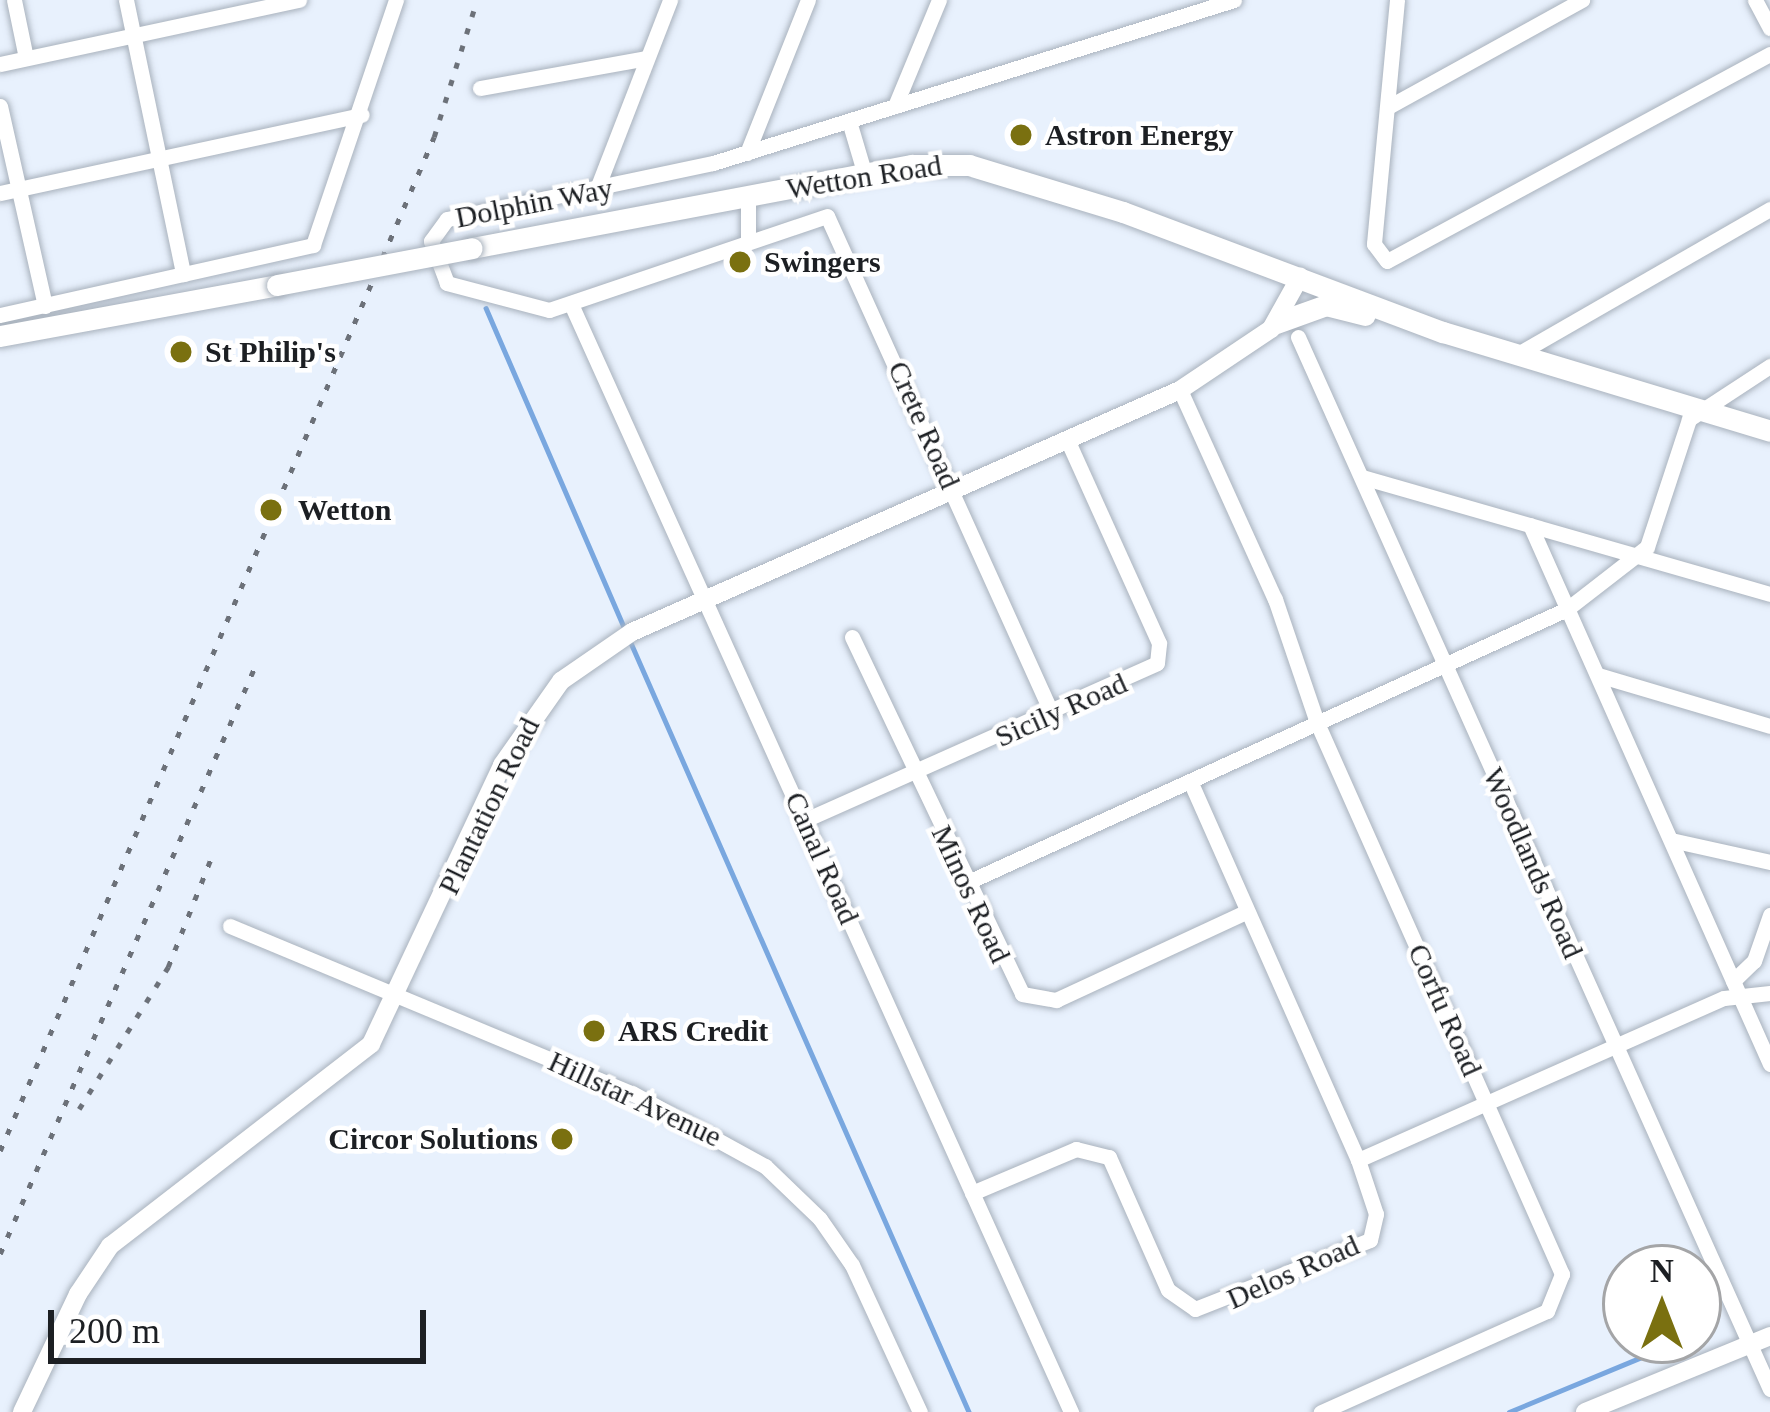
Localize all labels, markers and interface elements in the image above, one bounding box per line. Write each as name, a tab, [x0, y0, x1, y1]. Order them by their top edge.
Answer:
place label: Astron Energy	[1045, 117, 1234, 153]
marker: Astron Energy	[1008, 122, 1034, 148]
street label: Wetton Road	[784, 147, 944, 207]
street label: Dolphin Way	[452, 170, 616, 236]
place label: Swingers	[764, 244, 881, 280]
marker: Swingers	[727, 249, 753, 275]
place label: St Philip's	[205, 334, 336, 370]
marker: St Philip's	[168, 339, 194, 365]
street label: Crete Road	[880, 356, 968, 494]
place label: Wetton	[298, 492, 391, 528]
marker: Wetton	[255, 494, 287, 526]
street label: Sicily Road	[989, 665, 1133, 755]
street label: Plantation Road	[431, 712, 547, 900]
street label: Woodlands Road	[1475, 762, 1591, 964]
street label: Canal Road	[777, 786, 867, 930]
street label: Minos Road	[924, 820, 1018, 968]
street label: Corfu Road	[1400, 938, 1490, 1082]
place label: ARS Credit	[618, 1013, 768, 1049]
marker: ARS Credit	[581, 1018, 607, 1044]
street label: Hillstar Avenue	[542, 1043, 728, 1155]
place label: Circor Solutions	[328, 1121, 538, 1157]
marker: Circor Solutions	[549, 1126, 575, 1152]
street label: Delos Road	[1221, 1227, 1365, 1317]
north arrow	[1602, 1244, 1722, 1364]
text: N	[1650, 1253, 1674, 1289]
scale bar	[54, 1286, 432, 1360]
text: 200 m	[69, 1311, 160, 1351]

